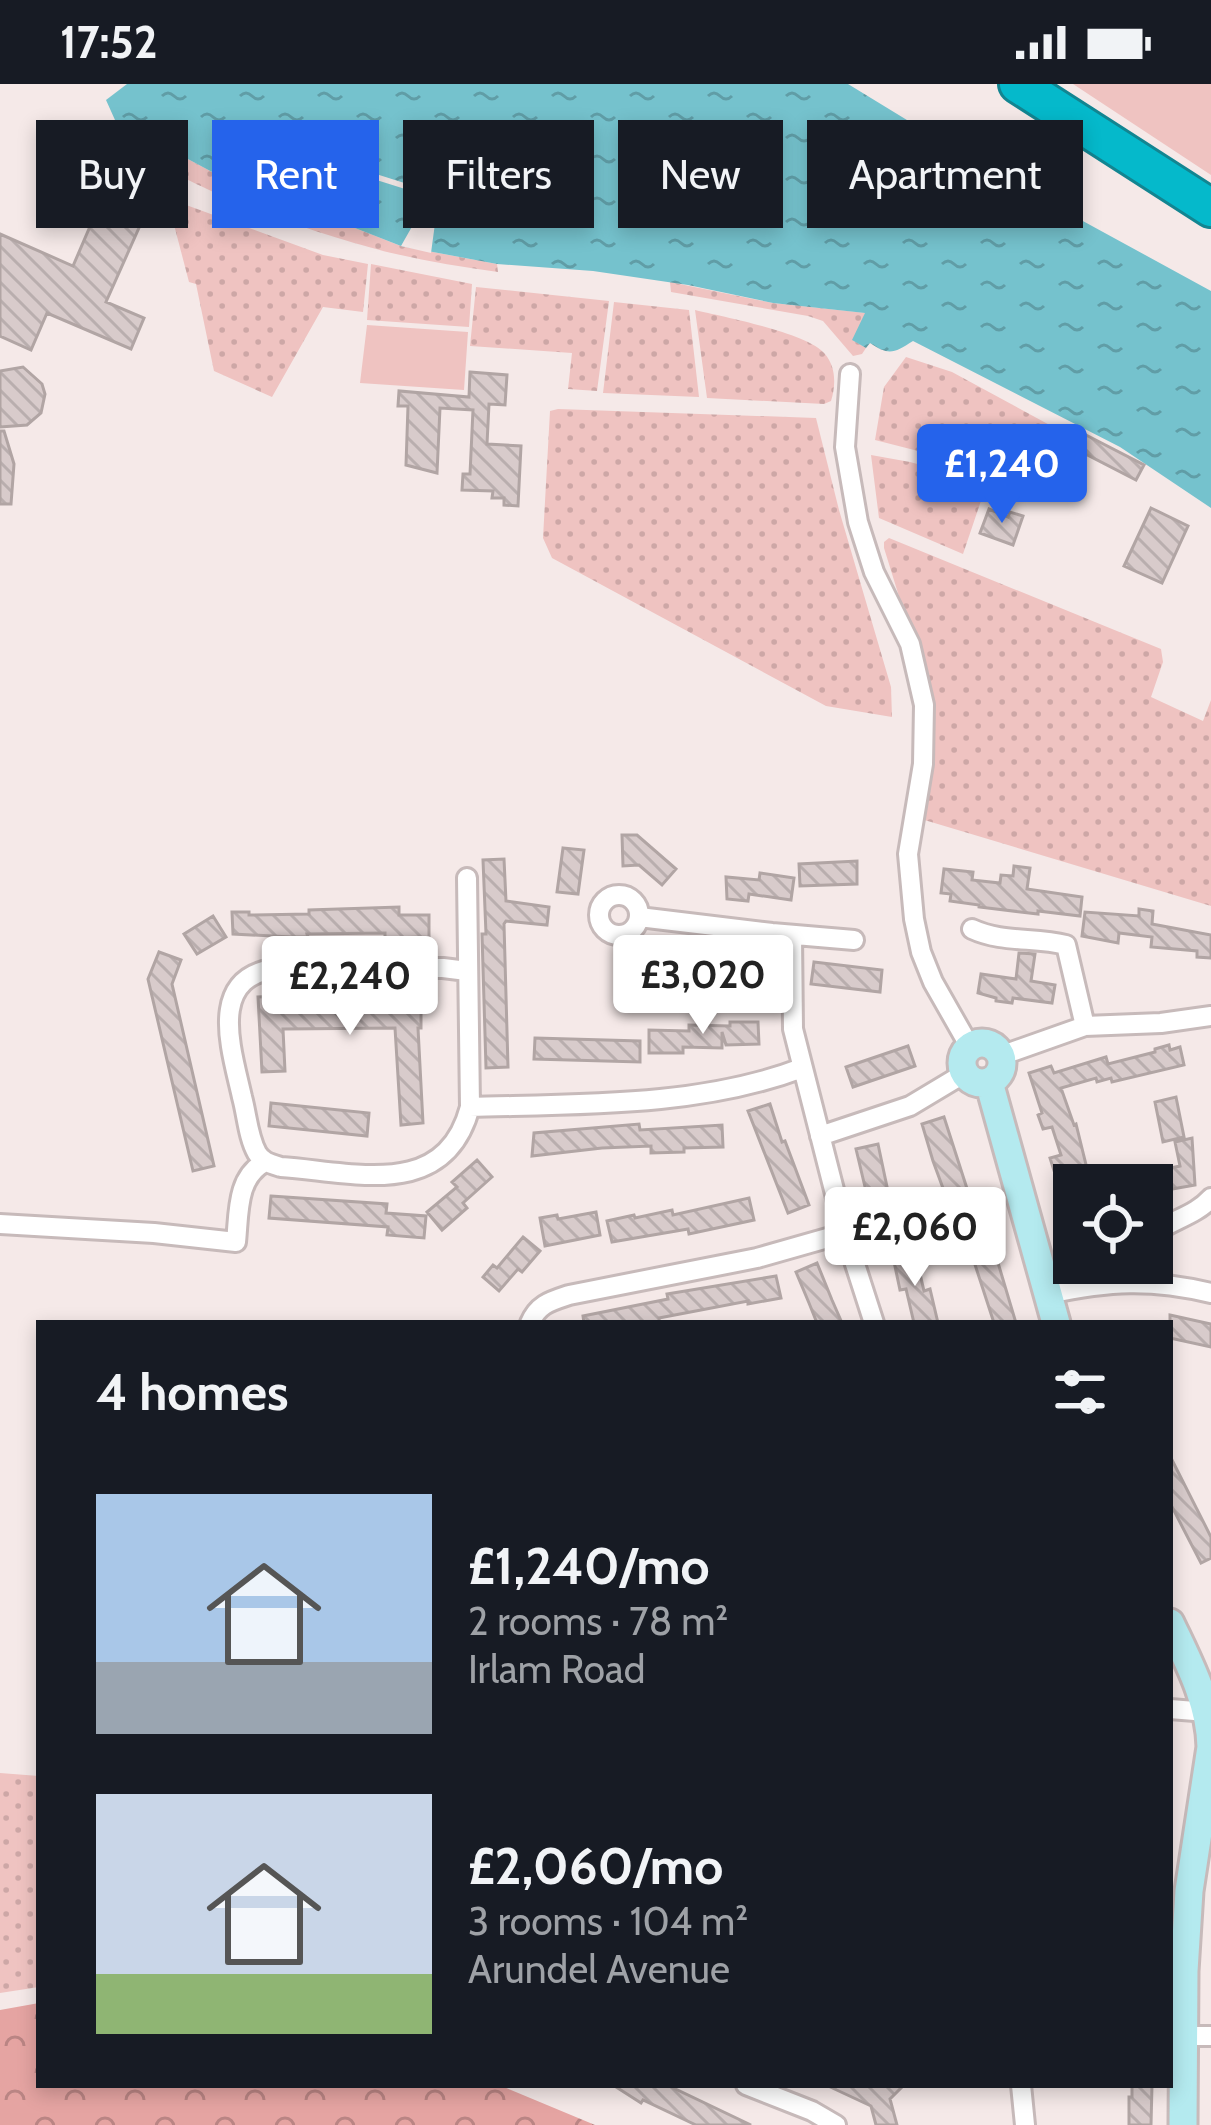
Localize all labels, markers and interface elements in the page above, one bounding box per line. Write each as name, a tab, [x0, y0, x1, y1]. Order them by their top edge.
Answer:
text: 17:52	[60, 15, 158, 69]
chip: Buy	[36, 120, 188, 228]
chip: Rent	[212, 120, 379, 228]
chip: Filters	[403, 120, 594, 228]
chip: New	[618, 120, 783, 228]
chip: Apartment	[807, 120, 1083, 228]
pin: £1,240	[904, 424, 1100, 526]
text: £1,240	[944, 439, 1060, 487]
pin: £3,020	[605, 935, 801, 1037]
pin: £2,240	[252, 936, 448, 1038]
text: £3,020	[640, 950, 766, 998]
text: £2,240	[289, 951, 411, 999]
map controls	[1053, 1164, 1173, 1284]
button: locate	[1053, 1164, 1173, 1284]
pin: £2,060	[817, 1187, 1013, 1289]
text: £2,060	[852, 1202, 978, 1250]
icon: filters	[1047, 1359, 1113, 1425]
text: 4 homes	[96, 1361, 288, 1423]
text: £1,240/mo	[468, 1535, 710, 1597]
icon: home	[192, 1542, 336, 1686]
text: 2 rooms · 78 m²	[468, 1597, 728, 1645]
text: Irlam Road	[468, 1645, 645, 1693]
text: £2,060/mo	[468, 1835, 723, 1897]
icon: home	[192, 1842, 336, 1986]
text: 3 rooms · 104 m²	[468, 1897, 748, 1945]
text: Arundel Avenue	[468, 1945, 730, 1993]

